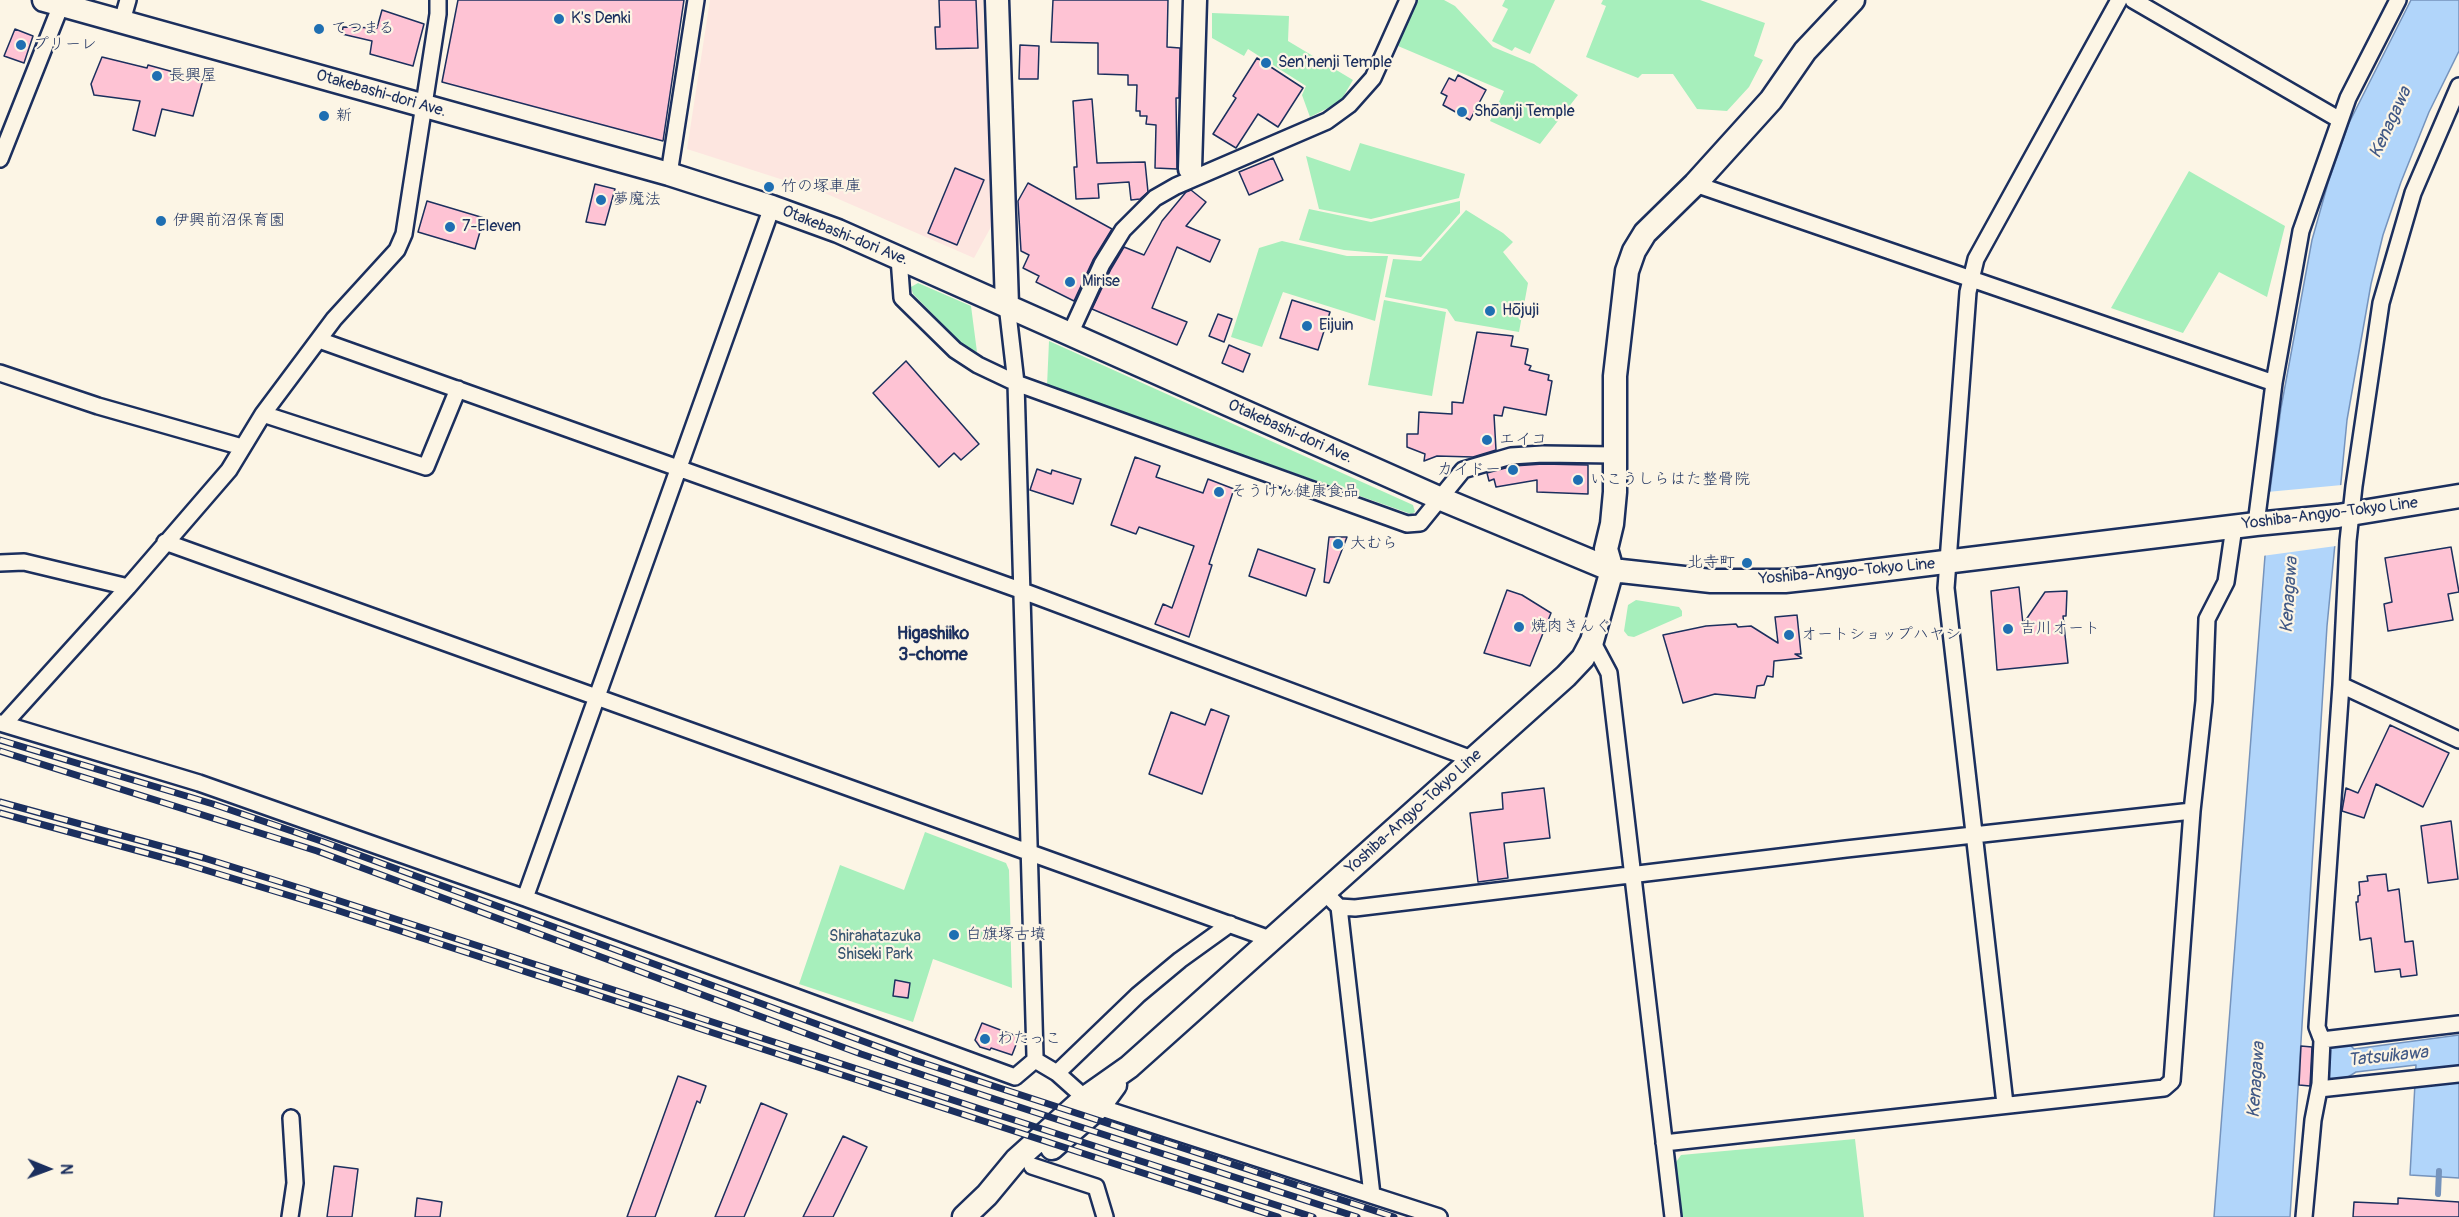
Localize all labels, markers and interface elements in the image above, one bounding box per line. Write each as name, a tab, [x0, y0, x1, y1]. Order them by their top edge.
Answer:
place label: K's Denki	[571, 9, 631, 29]
marker: K's Denki	[552, 12, 566, 26]
place label: てつまる	[331, 19, 395, 39]
marker: てつまる	[312, 22, 326, 36]
place label: プリーレ	[33, 35, 97, 55]
marker: プリーレ	[14, 38, 28, 52]
place label: Sen'nenji Temple	[1278, 53, 1392, 73]
marker: Sen'nenji Temple	[1259, 56, 1273, 70]
place label: 長興屋	[169, 66, 217, 86]
street label: Otakebashi-dori Ave.	[314, 66, 448, 122]
marker: 長興屋	[150, 69, 164, 83]
water label: Kenagawa	[2365, 84, 2417, 162]
place label: Shōanji Temple	[1474, 102, 1575, 122]
marker: Shōanji Temple	[1455, 105, 1469, 119]
place label: 新	[336, 106, 352, 126]
marker: 新	[317, 109, 331, 123]
place label: 竹の塚車庫	[781, 177, 861, 197]
marker: 竹の塚車庫	[762, 180, 776, 194]
place label: 夢魔法	[613, 190, 661, 210]
marker: 夢魔法	[594, 193, 608, 207]
street label: Otakebashi-dori Ave.	[779, 202, 911, 270]
place label: 伊興前沼保育園	[173, 211, 285, 231]
marker: 伊興前沼保育園	[154, 214, 168, 228]
place label: 7-Eleven	[462, 217, 521, 237]
marker: 7-Eleven	[443, 220, 457, 234]
place label: Mirise	[1082, 272, 1120, 292]
marker: Mirise	[1063, 275, 1077, 289]
place label: Hōjuji	[1502, 301, 1539, 321]
marker: Hōjuji	[1483, 304, 1497, 318]
place label: Eijuin	[1319, 316, 1354, 336]
marker: Eijuin	[1300, 319, 1314, 333]
street label: Otakebashi-dori Ave.	[1225, 396, 1355, 468]
place label: エイコ	[1499, 430, 1547, 450]
marker: エイコ	[1480, 433, 1494, 447]
place label: カイドー	[1437, 460, 1501, 480]
marker: カイドー	[1506, 463, 1520, 477]
place label: いこうしらはた整骨院	[1590, 470, 1750, 490]
marker: いこうしらはた整骨院	[1571, 473, 1585, 487]
place label: そうけん健康食品	[1231, 482, 1359, 502]
marker: そうけん健康食品	[1212, 485, 1226, 499]
street label: Yoshiba-Angyo-Tokyo Line	[2241, 494, 2419, 534]
place label: 大むら	[1350, 534, 1398, 554]
marker: 大むら	[1331, 537, 1345, 551]
place label: 北寺町	[1687, 553, 1735, 573]
street label: Yoshiba-Angyo-Tokyo Line	[1758, 555, 1936, 589]
marker: 北寺町	[1740, 556, 1754, 570]
water label: Kenagawa	[2277, 556, 2303, 634]
place label: 焼肉きんぐ	[1531, 617, 1611, 637]
place label: 吉川オート	[2020, 619, 2100, 639]
marker: 焼肉きんぐ	[1512, 620, 1526, 634]
marker: 吉川オート	[2001, 622, 2015, 636]
district label: Higashiiko 3-chome	[897, 623, 969, 666]
place label: オートショップハヤシ	[1801, 625, 1961, 645]
marker: オートショップハヤシ	[1782, 628, 1796, 642]
street label: Yoshiba-Angyo-Tokyo Line	[1342, 746, 1486, 878]
place label: 白旗塚古墳	[966, 925, 1046, 945]
park label: Shirahatazuka Shiseki Park	[829, 927, 921, 965]
marker: 白旗塚古墳	[947, 928, 961, 942]
place label: わたっこ	[997, 1029, 1061, 1049]
marker: わたっこ	[978, 1032, 992, 1046]
water label: Kenagawa	[2244, 1041, 2270, 1119]
water label: Tatsuikawa	[2347, 1042, 2429, 1072]
north arrow	[18, 1139, 78, 1199]
text: N	[56, 1164, 76, 1175]

